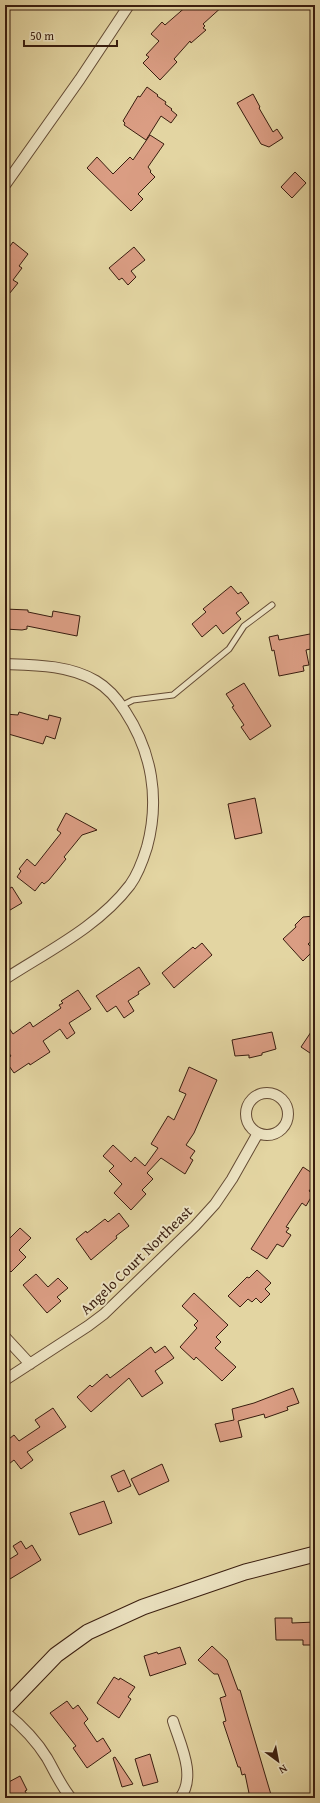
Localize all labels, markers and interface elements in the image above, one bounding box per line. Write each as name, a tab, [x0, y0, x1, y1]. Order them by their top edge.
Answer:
scale bar	[24, 22, 117, 48]
text: 50 m	[30, 27, 54, 44]
street label: Angelo Court Northeast	[75, 1200, 197, 1319]
north arrow	[258, 1741, 298, 1781]
text: N	[275, 1761, 291, 1779]

